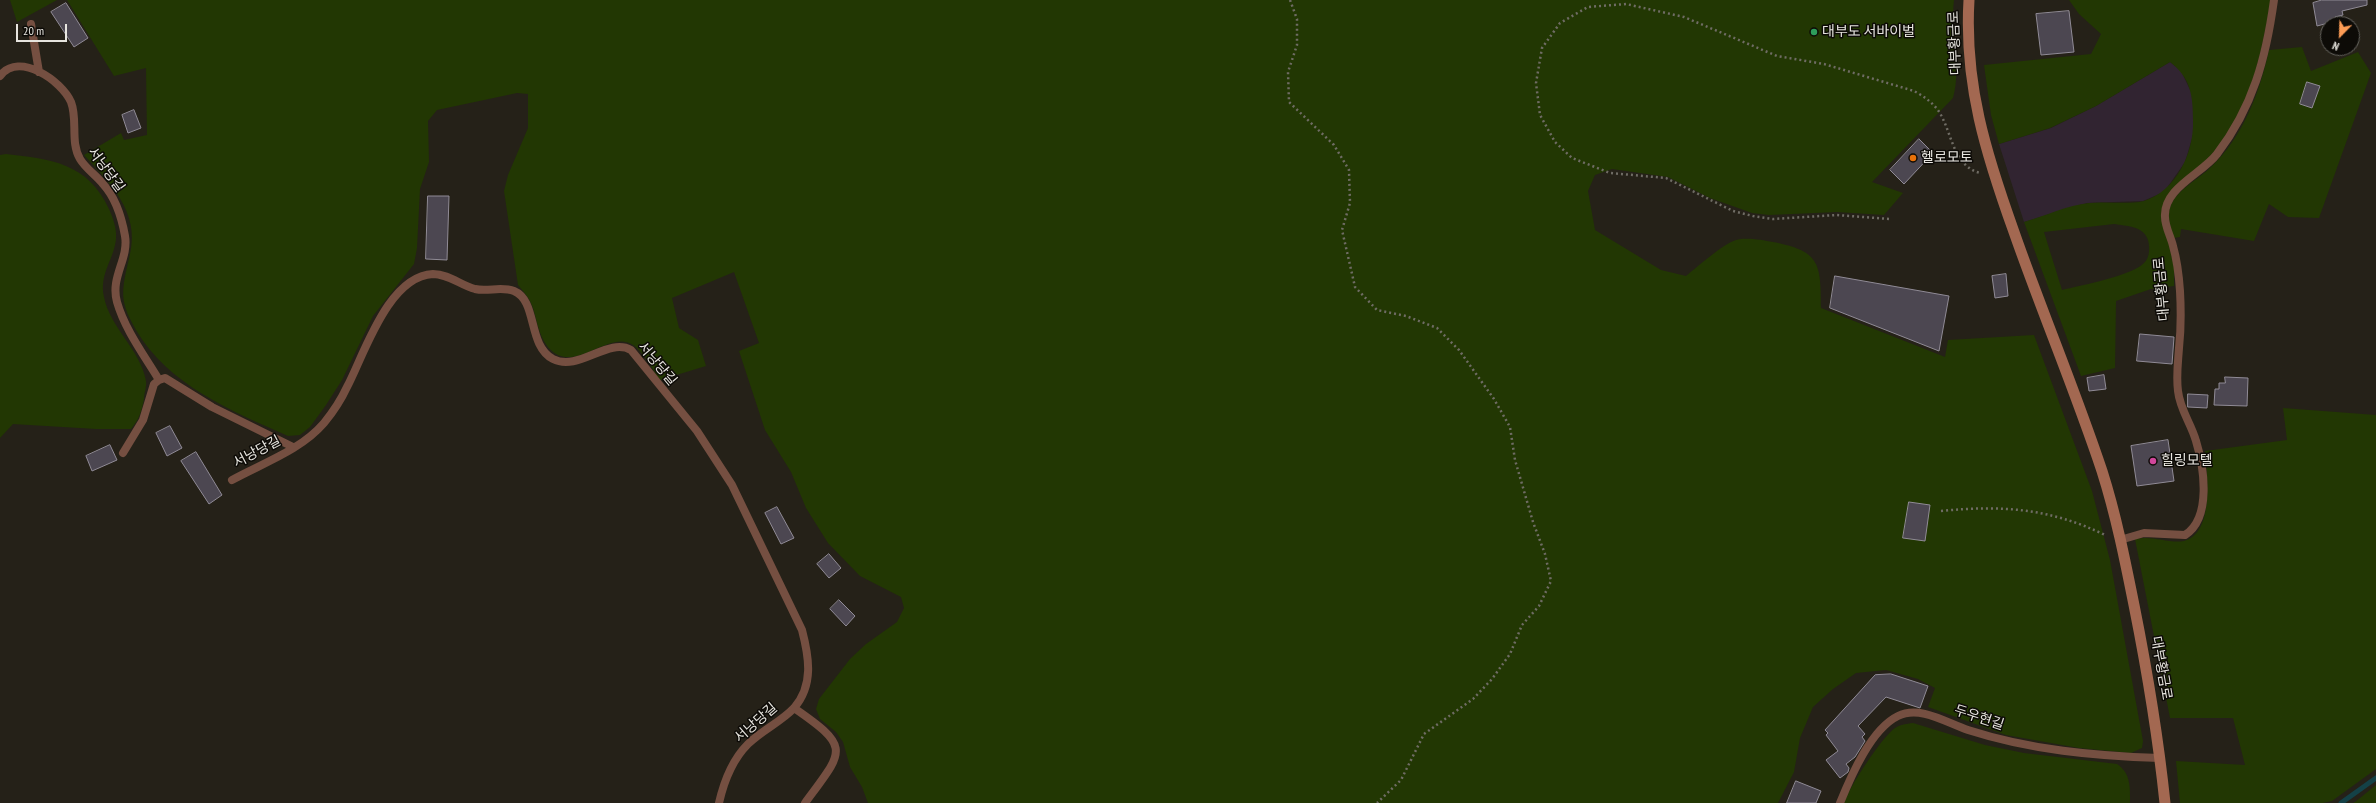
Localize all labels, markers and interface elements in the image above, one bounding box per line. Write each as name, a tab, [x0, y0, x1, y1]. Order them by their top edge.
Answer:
street label: 대부황금로	[1945, 11, 1965, 75]
scale bar	[18, 16, 69, 42]
north arrow	[2320, 16, 2360, 56]
text: 20 m	[23, 23, 44, 38]
place label: 대부도 서바이벌	[1822, 24, 1915, 40]
marker: 대부도 서바이벌	[1809, 27, 1819, 37]
text: N	[2330, 39, 2341, 54]
street label: 서낭당길	[84, 144, 128, 196]
place label: 헬로모토	[1921, 150, 1973, 166]
marker: 헬로모토	[1908, 153, 1918, 163]
street label: 대부황금로	[2151, 256, 2173, 322]
street label: 서낭당길	[634, 339, 680, 389]
street label: 서낭당길	[230, 432, 284, 472]
place label: 힐링모텔	[2161, 453, 2213, 469]
marker: 힐링모텔	[2148, 456, 2158, 466]
street label: 대부황금로	[2147, 635, 2175, 701]
street label: 서낭당길	[731, 700, 781, 746]
street label: 두우현길	[1952, 702, 2006, 734]

